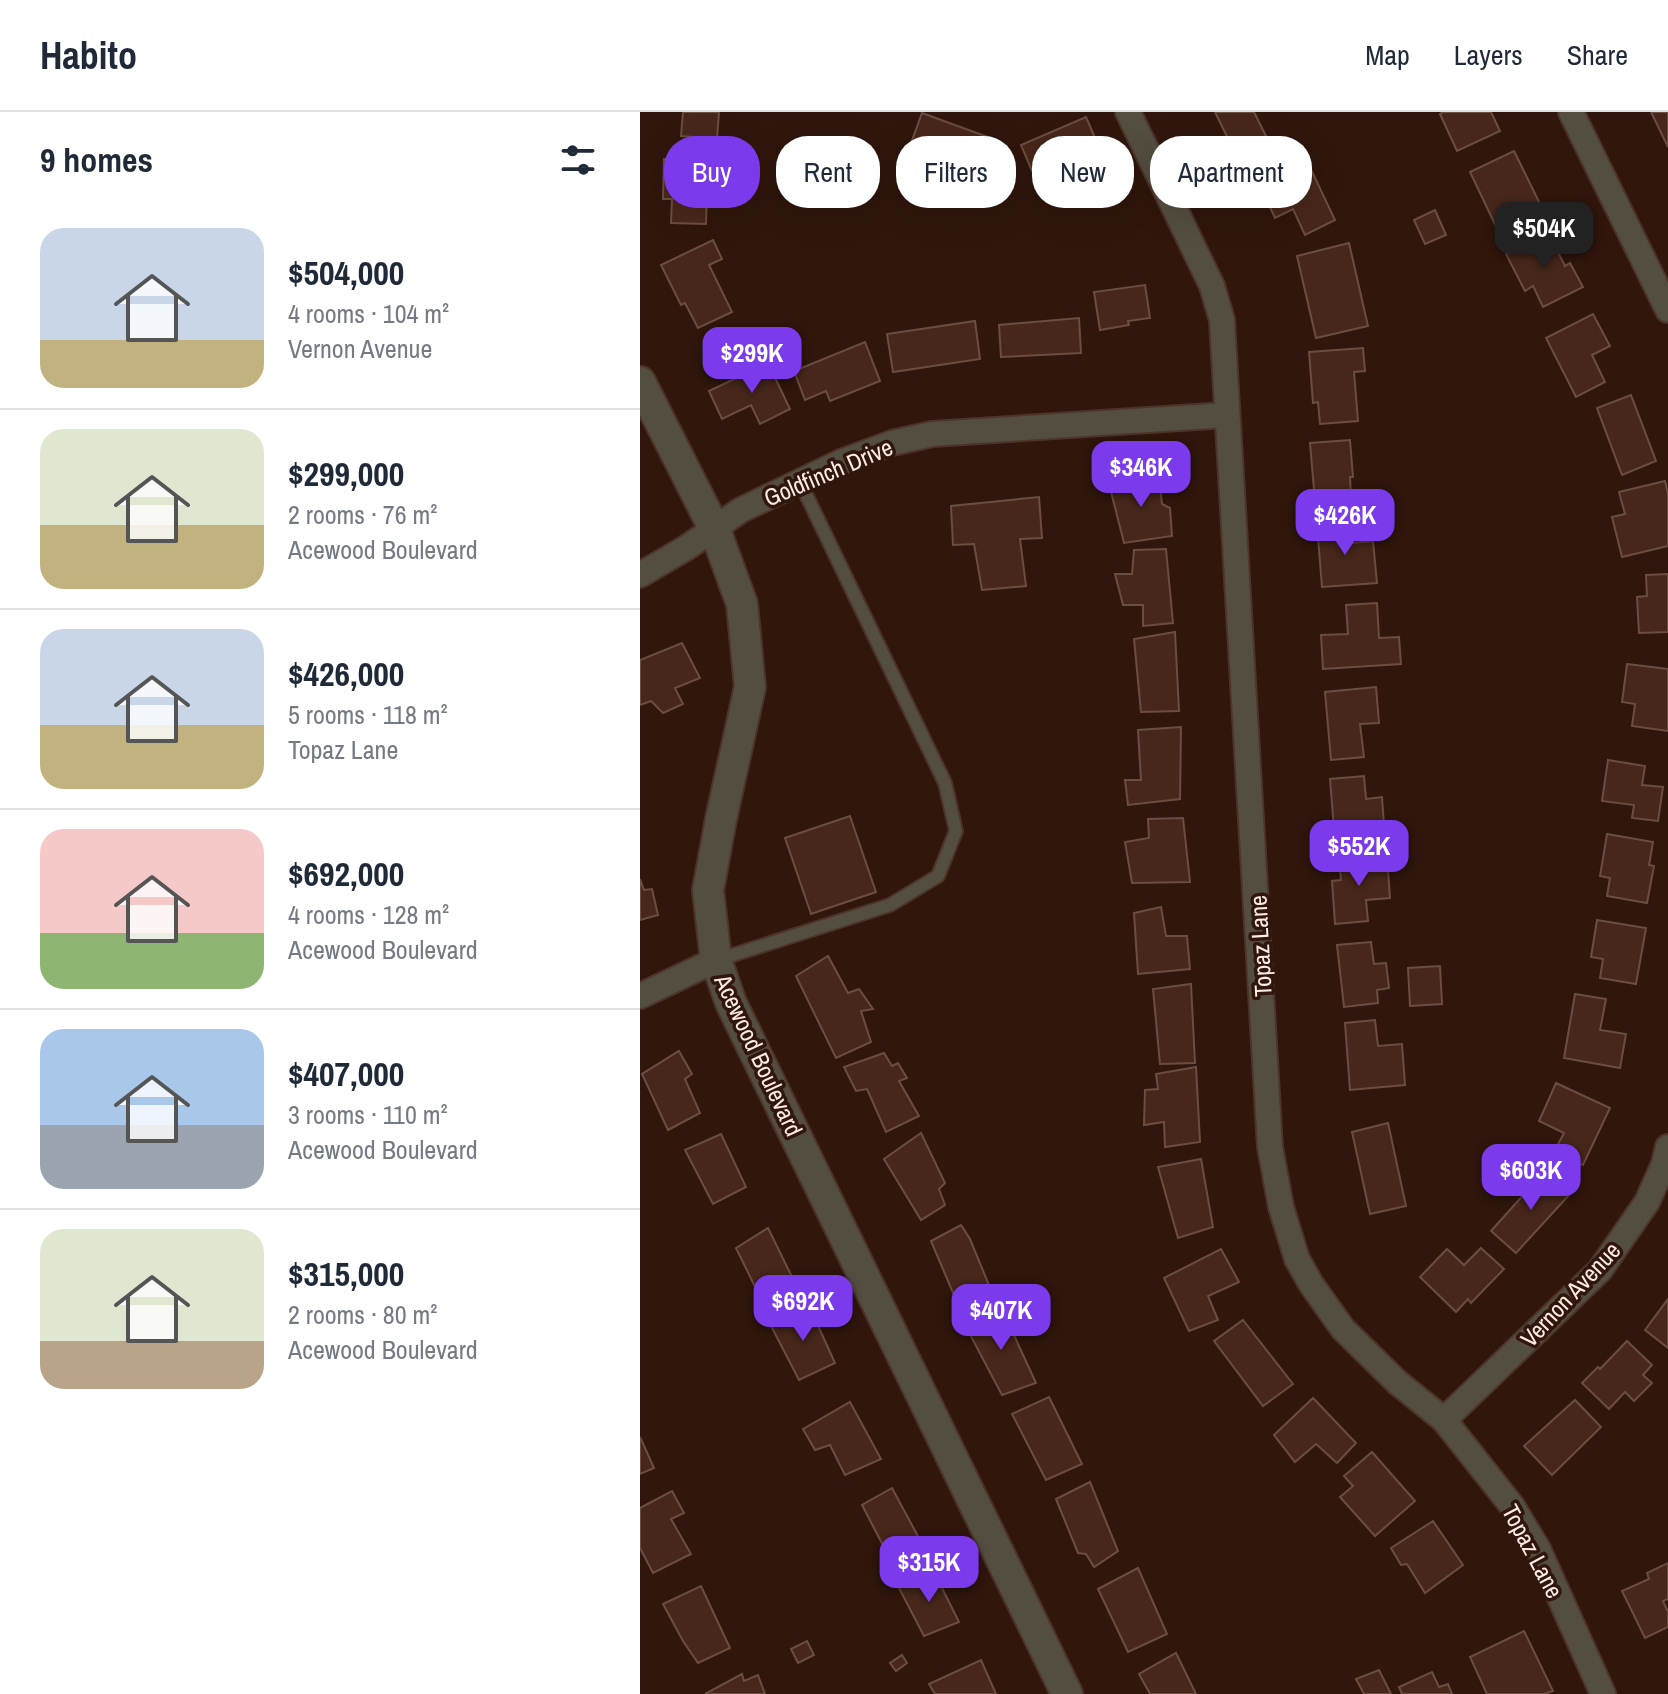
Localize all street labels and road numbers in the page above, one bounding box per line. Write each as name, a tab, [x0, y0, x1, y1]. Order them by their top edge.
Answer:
street label: Goldfinch Drive	[759, 431, 897, 513]
street label: Topaz Lane	[1241, 894, 1279, 998]
street label: Acewood Boulevard	[707, 968, 810, 1141]
street label: Vernon Avenue	[1513, 1234, 1627, 1354]
street label: Topaz Lane	[1495, 1499, 1571, 1603]

